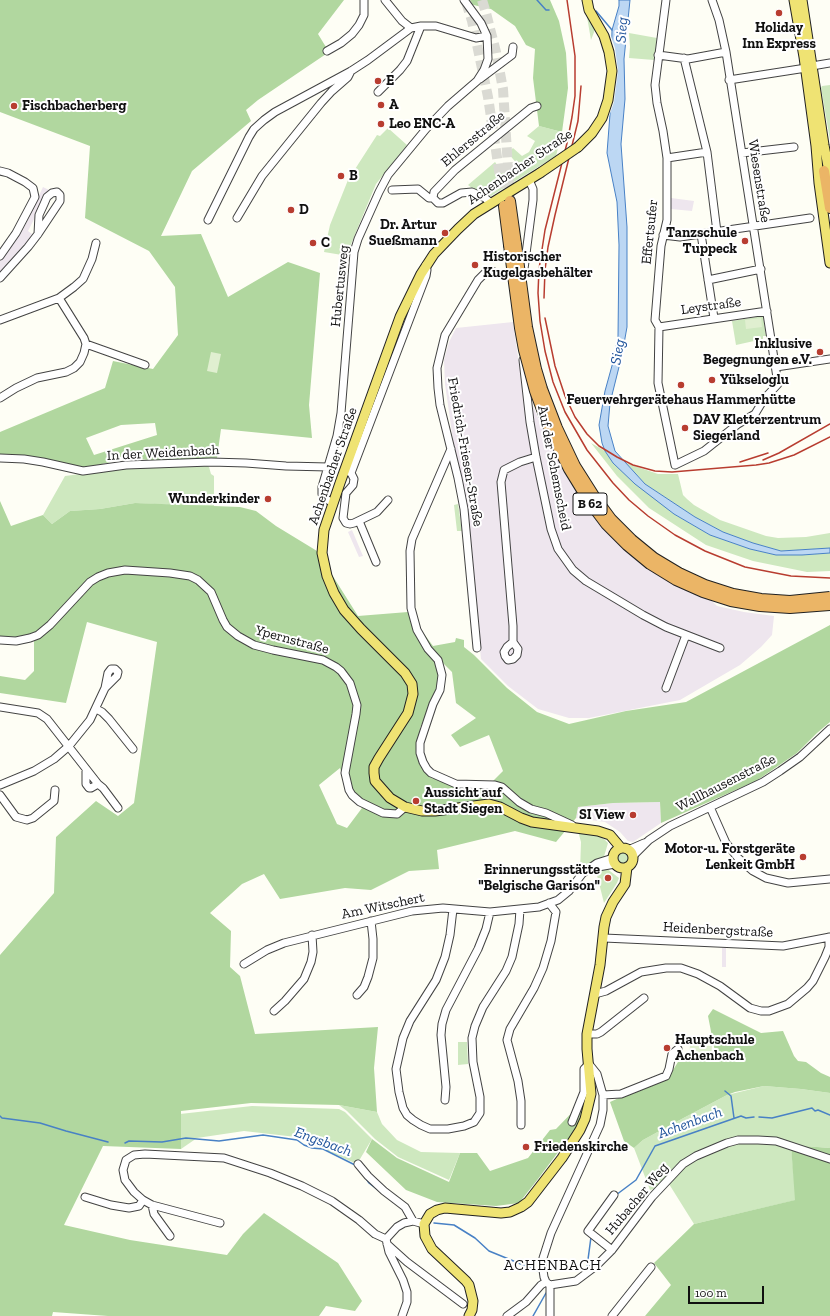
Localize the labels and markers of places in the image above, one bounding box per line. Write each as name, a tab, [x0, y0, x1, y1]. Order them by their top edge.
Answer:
marker: Holiday Inn Express	[774, 8, 784, 18]
place label: Holiday Inn Express	[742, 20, 816, 52]
place label: E	[386, 73, 394, 89]
marker: E	[373, 76, 383, 86]
place label: A	[389, 97, 399, 113]
place label: Fischbacherberg	[22, 98, 126, 114]
marker: A	[376, 100, 386, 110]
marker: Fischbacherberg	[9, 101, 19, 111]
place label: Leo ENC-A	[389, 116, 455, 132]
marker: Leo ENC-A	[376, 119, 386, 129]
place label: B	[349, 168, 358, 184]
marker: B	[336, 171, 346, 181]
place label: D	[299, 202, 309, 218]
marker: D	[286, 205, 296, 215]
place label: Dr. Artur Sueßmann	[369, 217, 437, 250]
place label: Tanzschule Tuppeck	[666, 225, 737, 258]
marker: Dr. Artur Sueßmann	[440, 228, 450, 238]
place label: C	[321, 235, 330, 251]
marker: Tanzschule Tuppeck	[740, 236, 750, 246]
marker: C	[308, 238, 318, 248]
place label: Historischer Kugelgasbehälter	[483, 249, 593, 282]
marker: Historischer Kugelgasbehälter	[470, 260, 480, 270]
place label: Inklusive Begegnungen e.V.	[703, 336, 812, 368]
marker: Inklusive Begegnungen e.V.	[815, 347, 825, 357]
place label: Yükseloglu	[720, 372, 789, 388]
marker: Yükseloglu	[707, 375, 717, 385]
marker: Feuerwehrgerätehaus Hammerhütte	[676, 380, 686, 390]
place label: Feuerwehrgerätehaus Hammerhütte	[566, 392, 796, 408]
place label: DAV Kletterzentrum Siegerland	[693, 412, 821, 444]
marker: DAV Kletterzentrum Siegerland	[680, 423, 690, 433]
place label: Wunderkinder	[168, 491, 260, 507]
marker: Wunderkinder	[263, 494, 273, 504]
place label: Aussicht auf Stadt Siegen	[424, 785, 502, 818]
marker: Aussicht auf Stadt Siegen	[411, 796, 421, 806]
place label: SI View	[579, 807, 625, 823]
marker: SI View	[628, 810, 638, 820]
place label: Motor-u. Forstgeräte Lenkeit GmbH	[664, 841, 795, 874]
marker: Motor-u. Forstgeräte Lenkeit GmbH	[798, 852, 808, 862]
place label: Erinnerungsstätte "Belgische Garison"	[478, 862, 600, 894]
marker: Erinnerungsstätte "Belgische Garison"	[603, 873, 613, 883]
place label: Hauptschule Achenbach	[675, 1032, 754, 1064]
marker: Hauptschule Achenbach	[662, 1043, 672, 1053]
place label: Friedenskirche	[534, 1139, 628, 1155]
marker: Friedenskirche	[521, 1142, 531, 1152]

